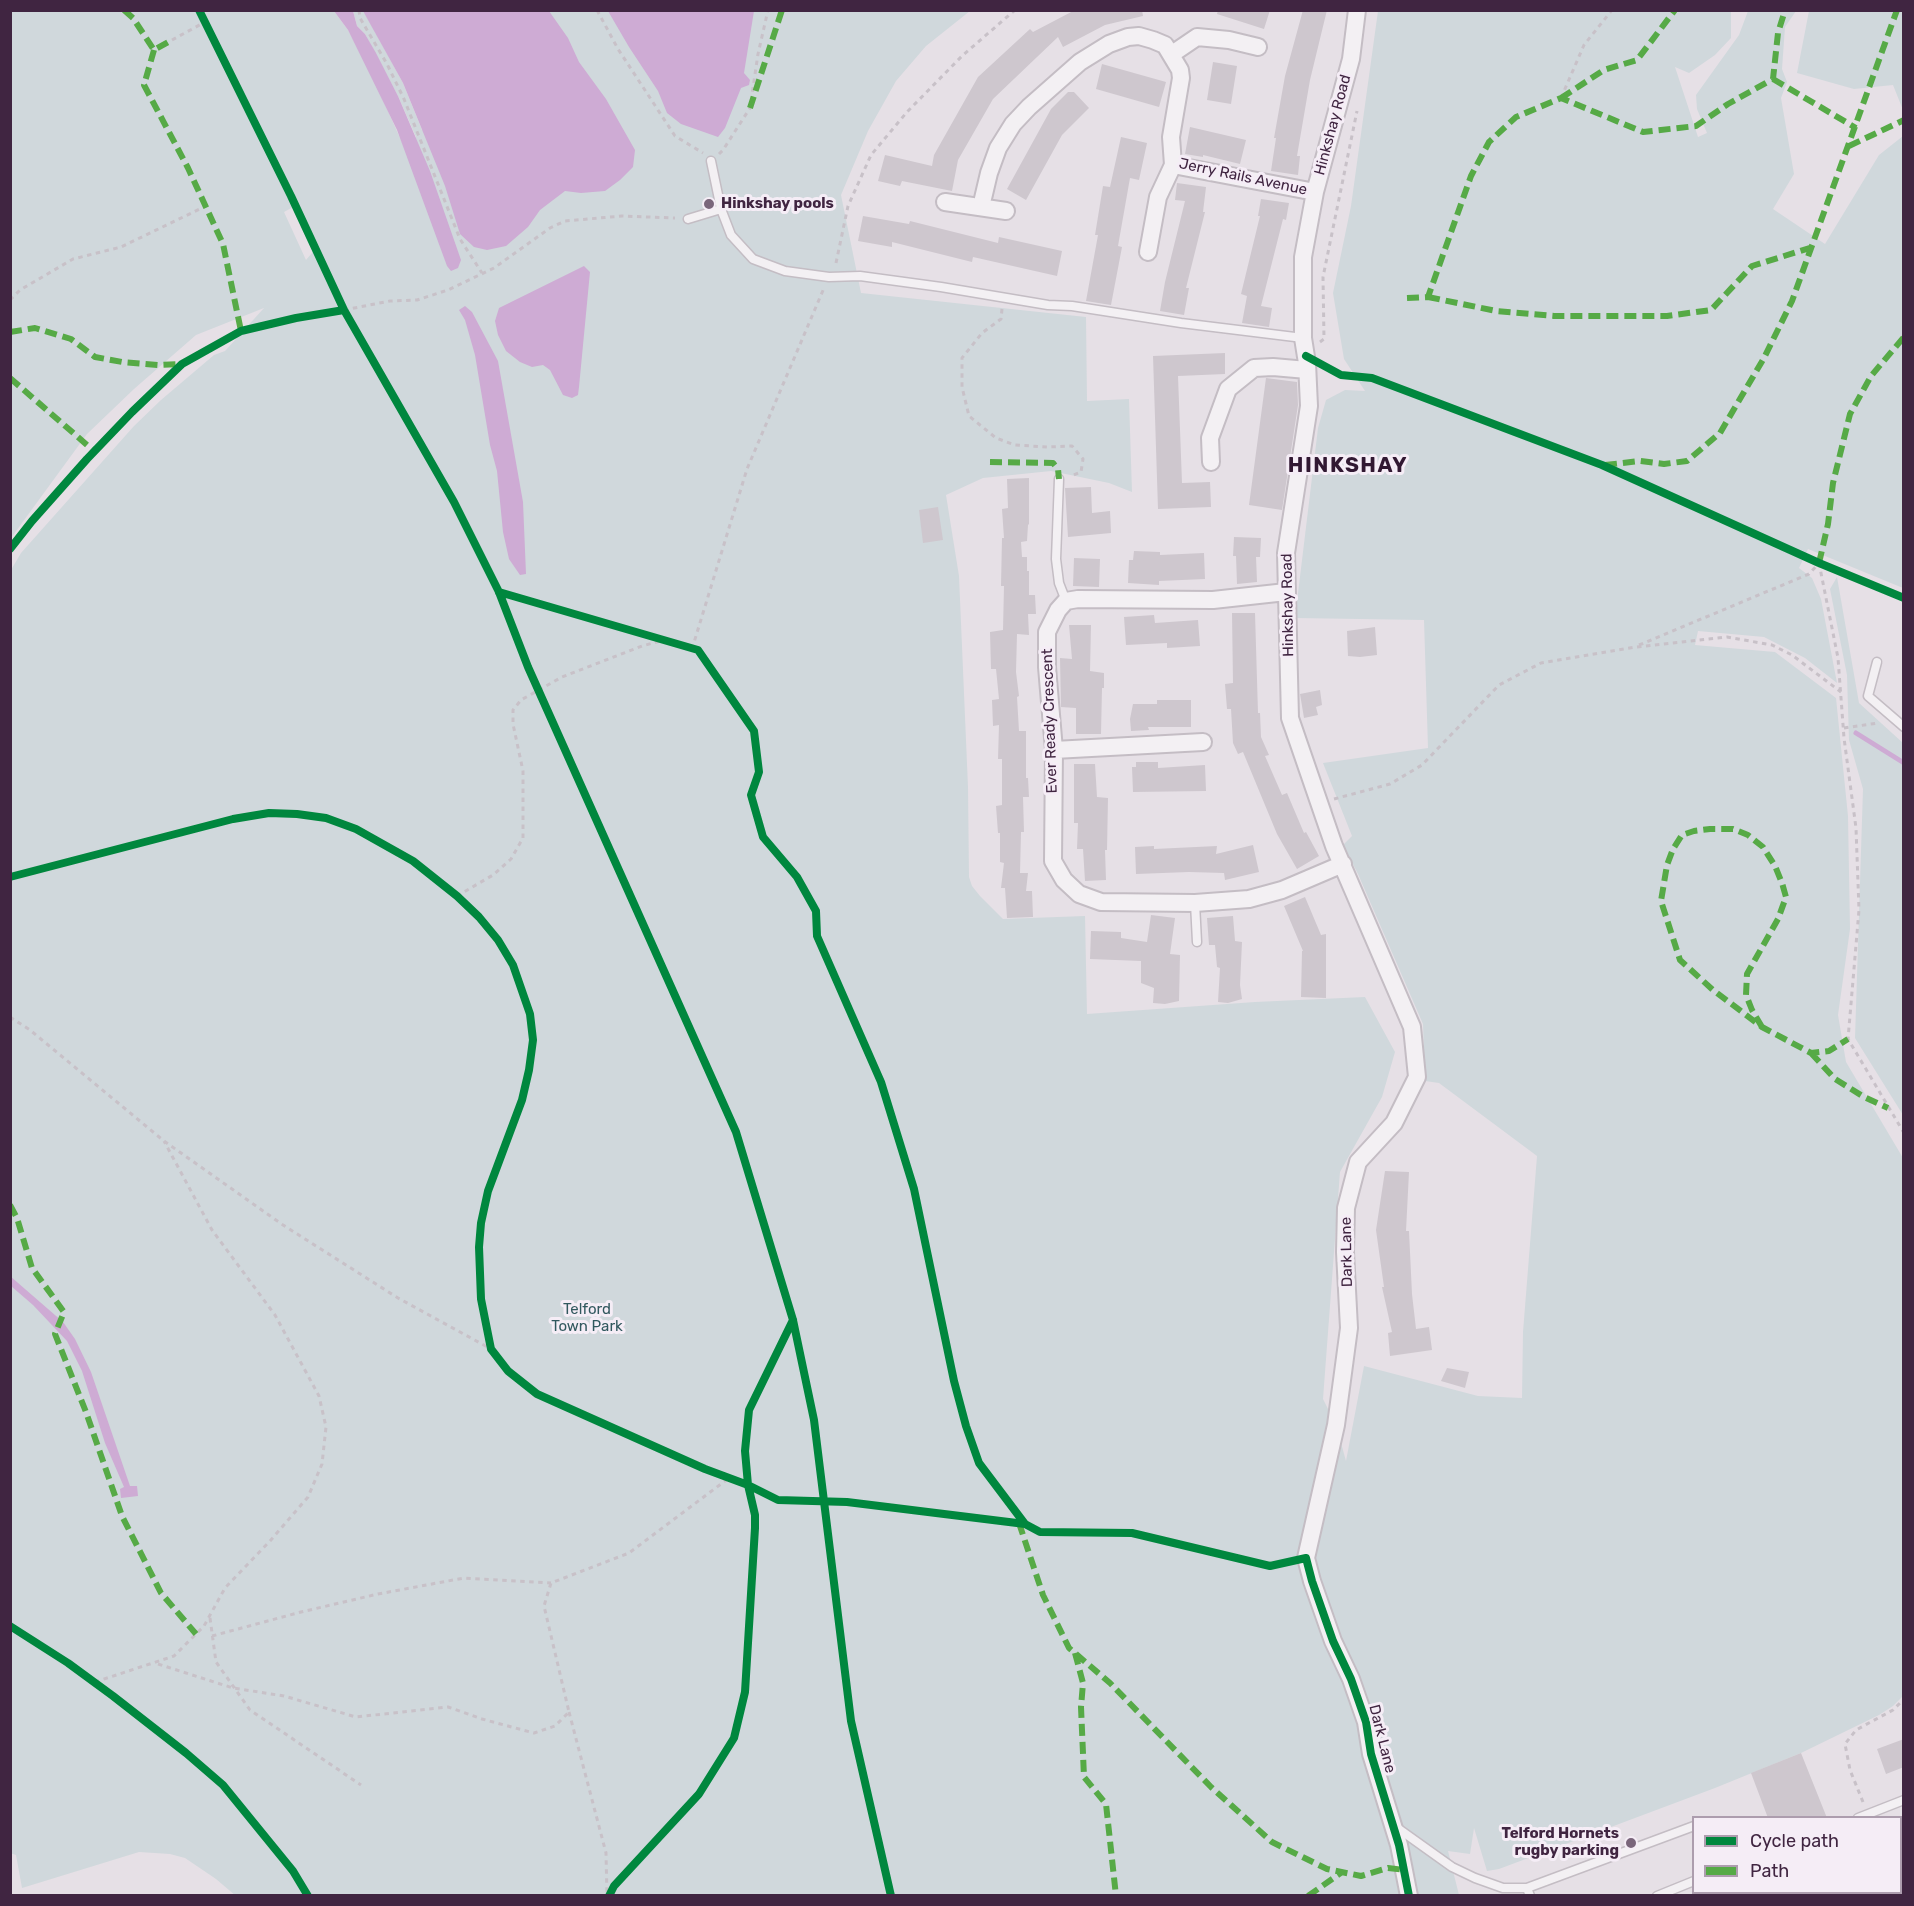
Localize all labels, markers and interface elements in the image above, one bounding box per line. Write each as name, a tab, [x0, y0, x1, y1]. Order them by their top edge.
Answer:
street label: Hinkshay Road	[1311, 73, 1355, 177]
street label: Jerry Rails Avenue	[1177, 155, 1309, 199]
place label: Hinkshay pools	[721, 195, 834, 213]
marker: Hinkshay pools	[702, 197, 716, 211]
district label: HINKSHAY	[1288, 453, 1408, 479]
street label: Hinkshay Road	[1278, 553, 1298, 657]
street label: Ever Ready Crescent	[1038, 648, 1062, 794]
street label: Dark Lane	[1337, 1217, 1357, 1287]
park label: Telford Town Park	[551, 1301, 623, 1336]
street label: Dark Lane	[1365, 1703, 1399, 1775]
legend	[1692, 1816, 1902, 1894]
place label: Telford Hornets rugby parking	[1502, 1825, 1619, 1860]
text: Cycle path	[1750, 1830, 1839, 1852]
marker: Telford Hornets rugby parking	[1624, 1836, 1638, 1850]
text: Path	[1750, 1860, 1789, 1882]

